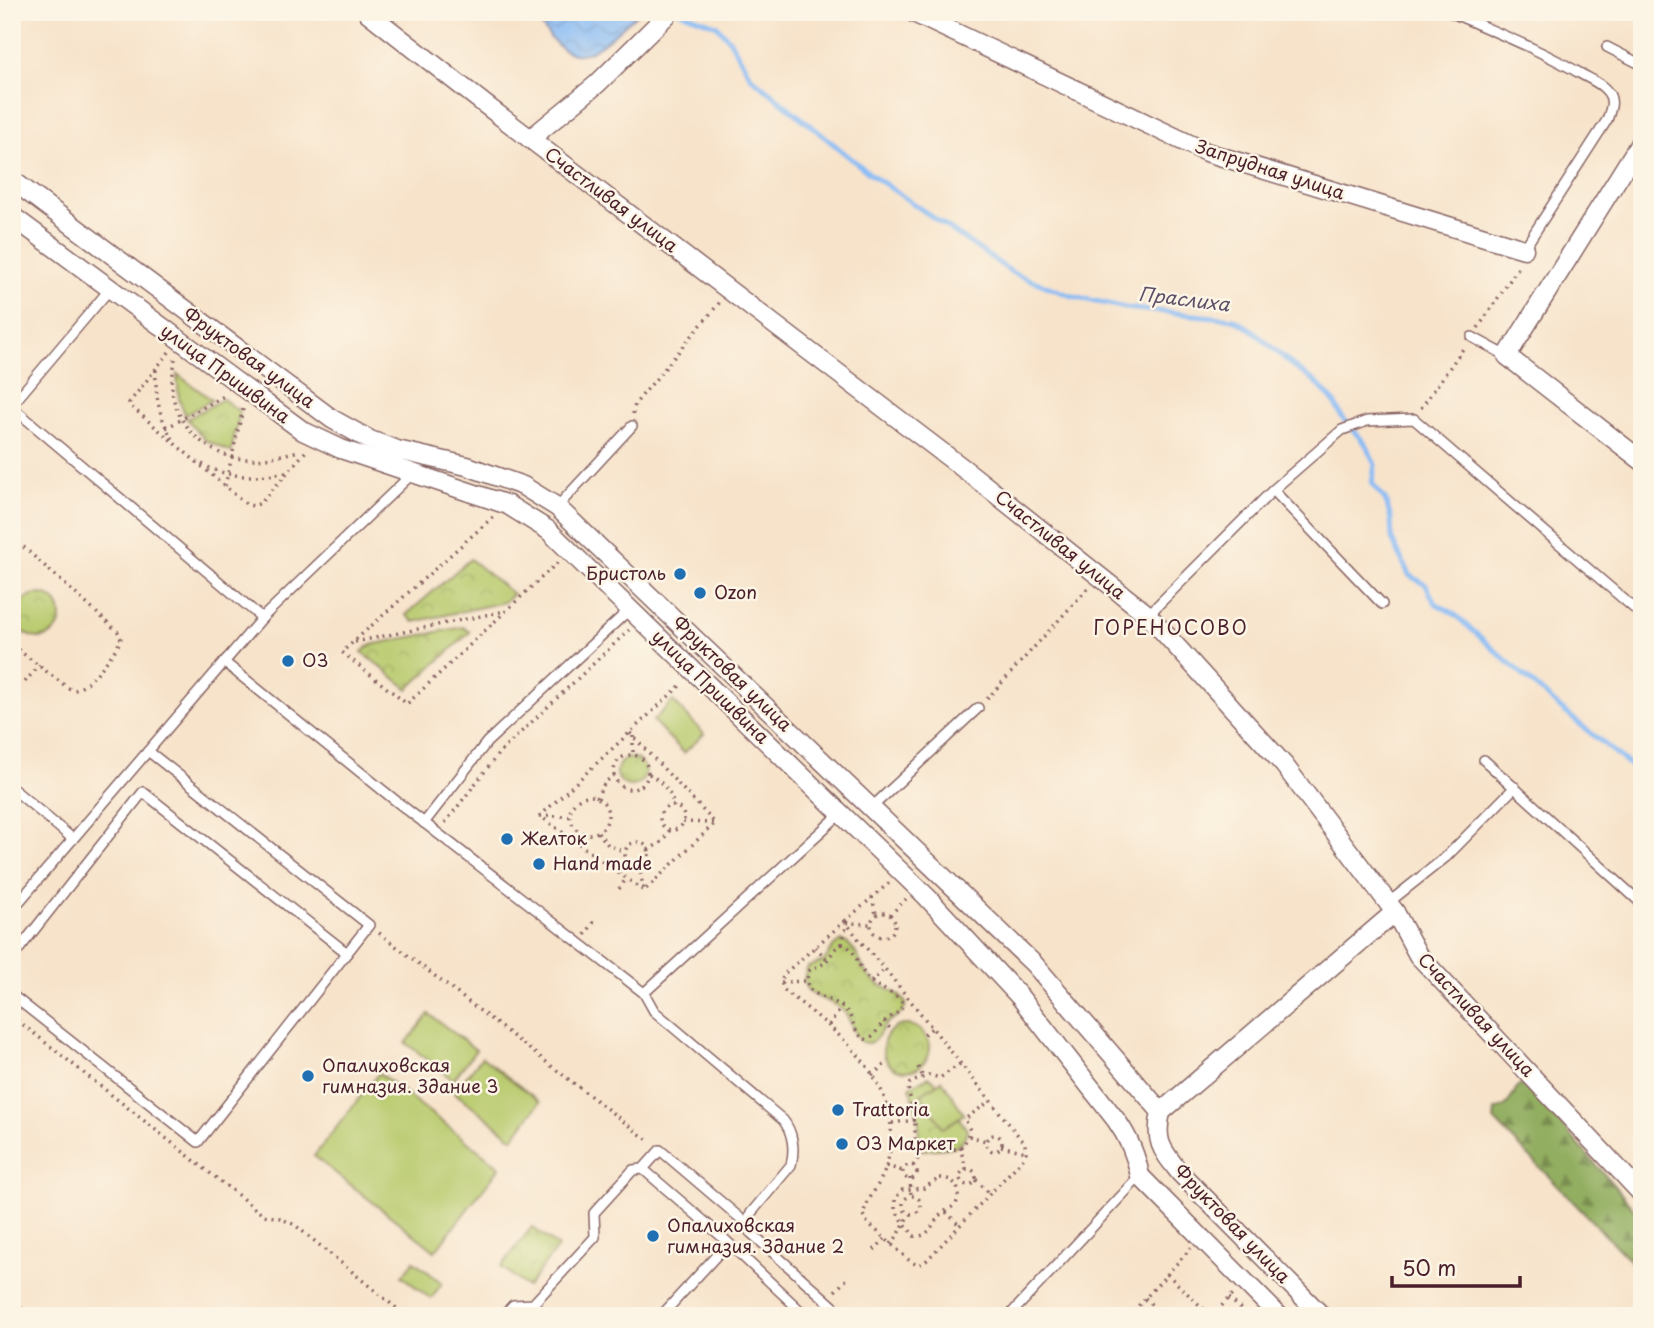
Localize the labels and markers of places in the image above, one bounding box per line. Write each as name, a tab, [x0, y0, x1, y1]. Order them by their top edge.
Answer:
place label: Бристоль	[586, 559, 666, 586]
marker: Бристоль	[672, 566, 688, 582]
place label: Ozon	[714, 578, 757, 605]
marker: Ozon	[692, 585, 708, 601]
place label: О3	[302, 646, 328, 673]
marker: О3	[280, 653, 296, 669]
place label: Желток	[521, 824, 588, 851]
marker: Желток	[499, 831, 515, 847]
place label: Hand made	[553, 849, 652, 876]
marker: Hand made	[531, 856, 547, 872]
place label: Опалиховская гимназия. Здание 3	[322, 1051, 498, 1099]
marker: Опалиховская гимназия. Здание 3	[300, 1068, 316, 1084]
place label: Trattoria	[852, 1095, 930, 1122]
marker: Trattoria	[830, 1102, 846, 1118]
place label: О3 Маркет	[856, 1129, 956, 1156]
marker: О3 Маркет	[834, 1136, 850, 1152]
place label: Опалиховская гимназия. Здание 2	[667, 1211, 844, 1259]
marker: Опалиховская гимназия. Здание 2	[645, 1228, 661, 1244]

